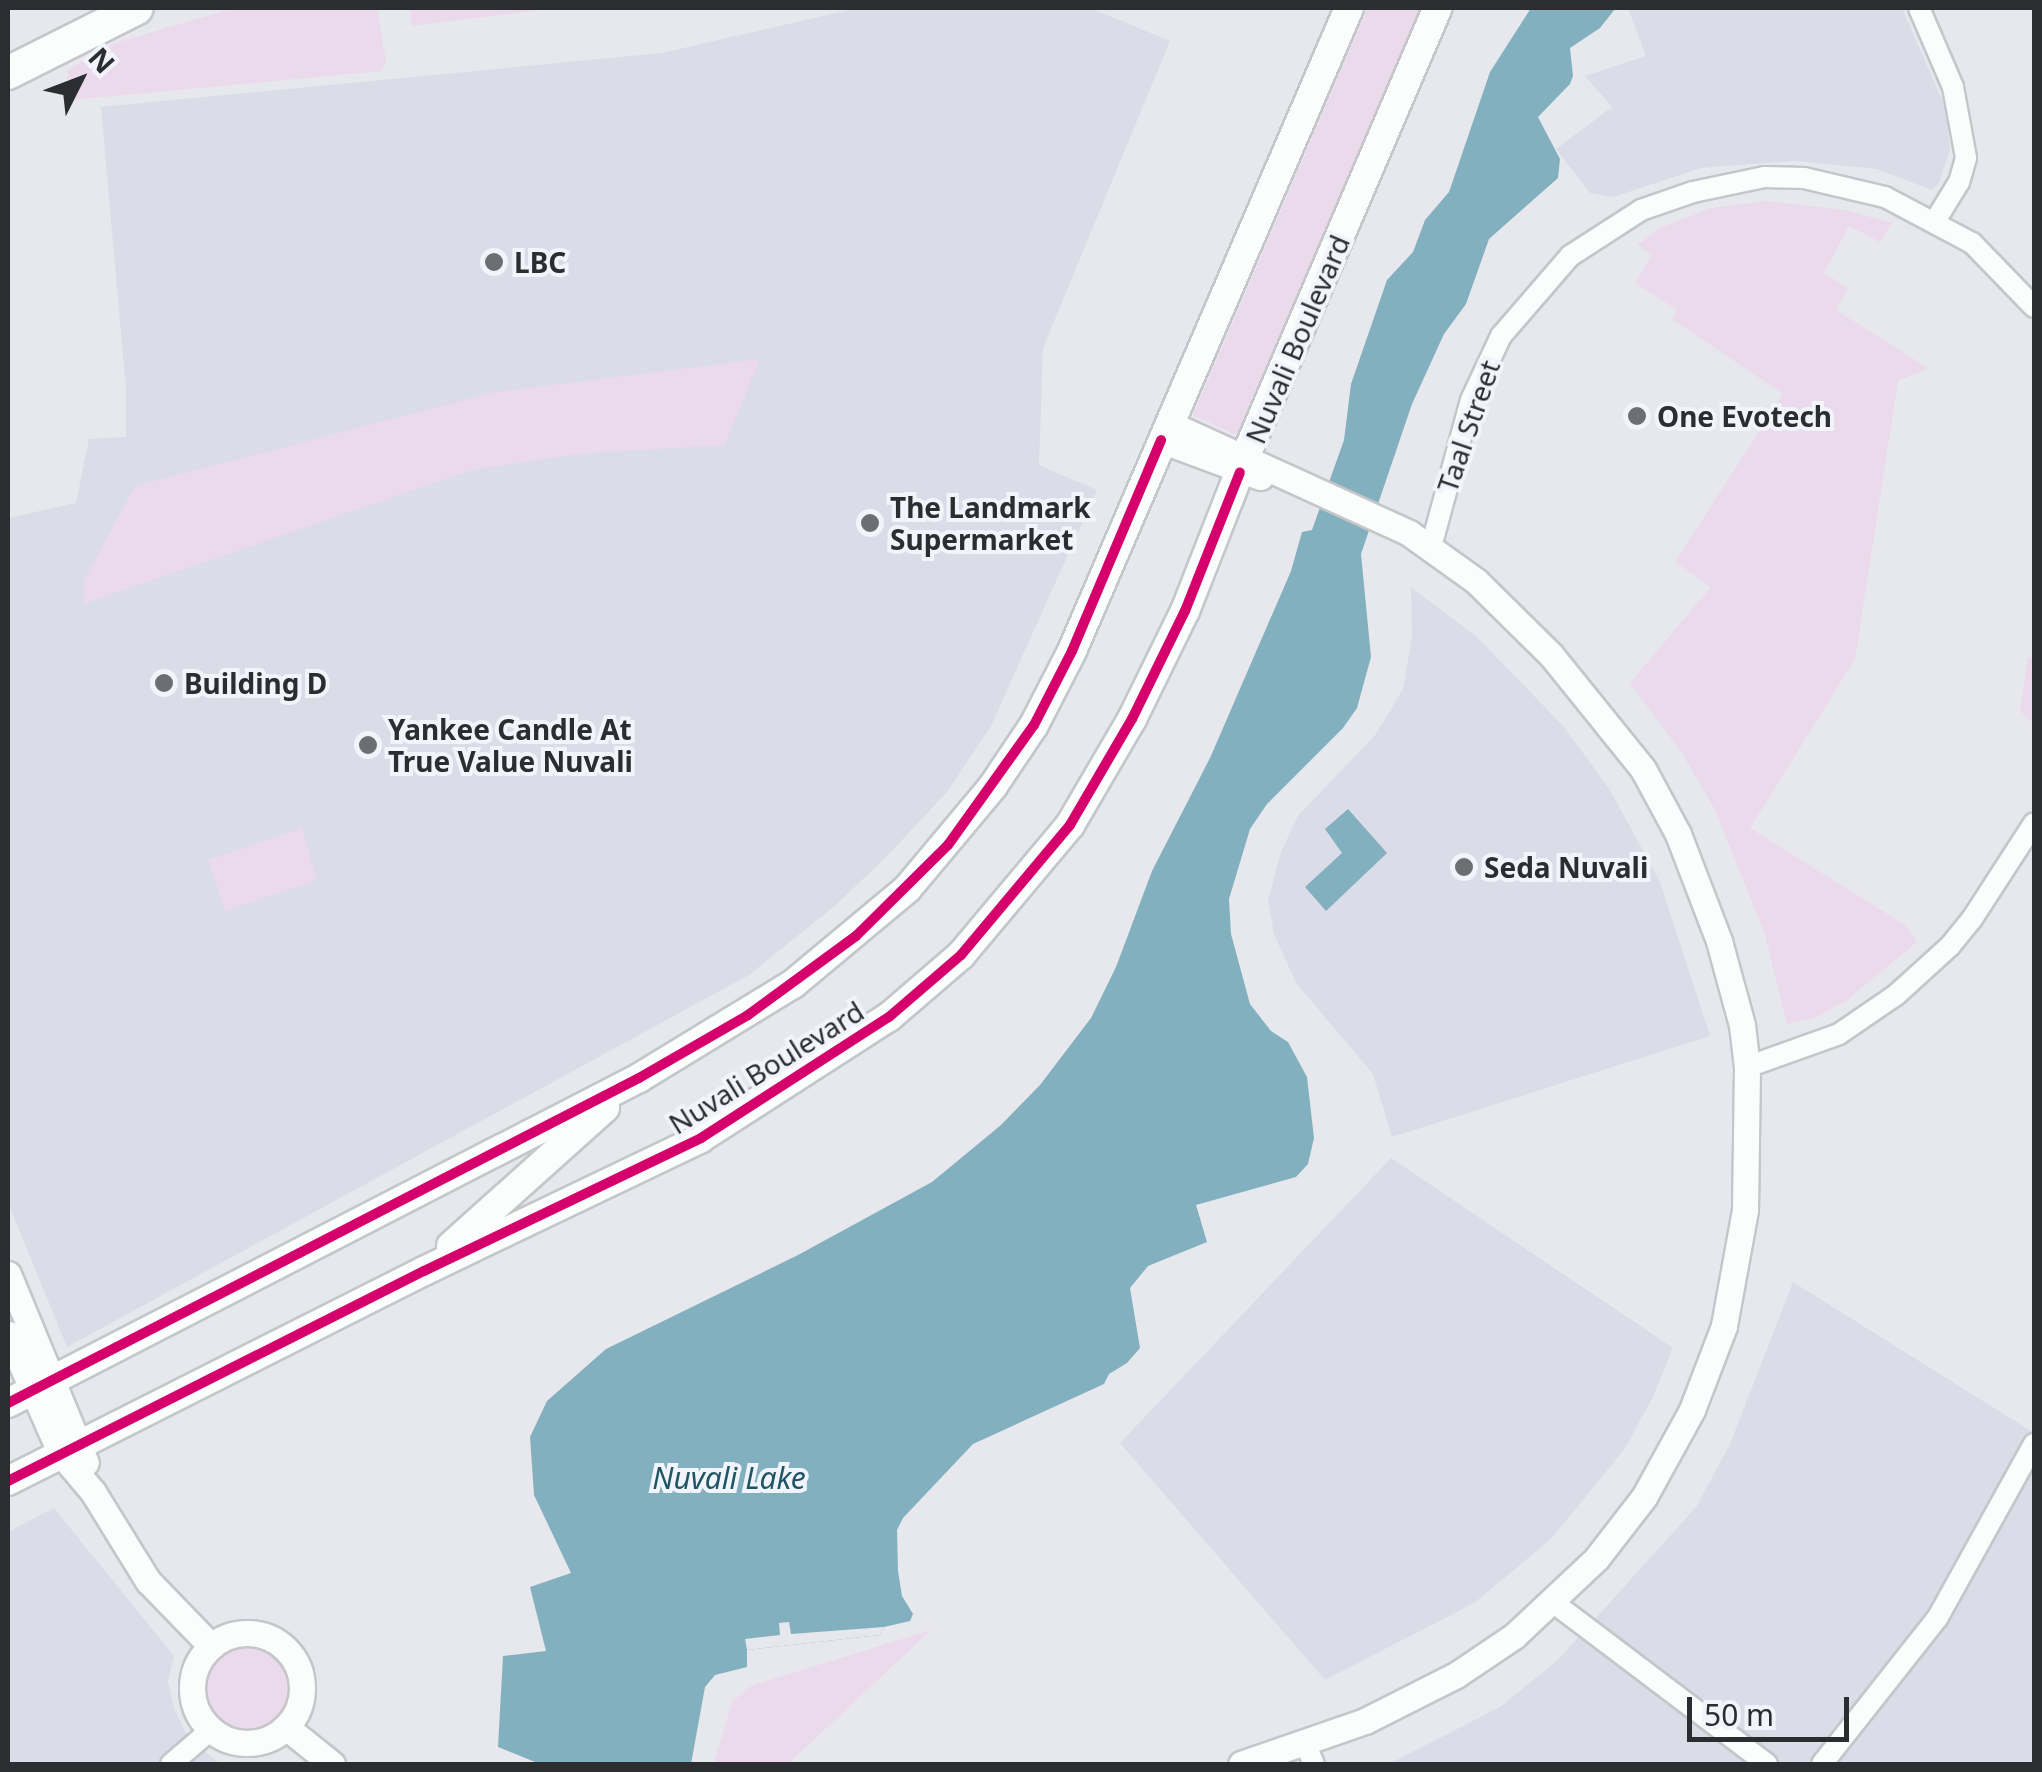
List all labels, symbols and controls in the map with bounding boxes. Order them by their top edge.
north arrow [30,30,130,130]
text: N [81,39,124,81]
street label: Nuvali Boulevard [1238,230,1356,448]
place label: LBC [514,245,566,279]
marker: LBC [483,251,505,273]
street label: Taal Street [1430,356,1506,496]
place label: One Evotech [1657,399,1832,433]
marker: One Evotech [1626,405,1648,427]
place label: The Landmark Supermarket [890,490,1091,556]
marker: The Landmark Supermarket [859,512,881,534]
place label: Building D [184,666,327,700]
marker: Building D [153,672,175,694]
place label: Yankee Candle At True Value Nuvali [388,712,633,778]
marker: Yankee Candle At True Value Nuvali [357,734,379,756]
place label: Seda Nuvali [1484,850,1648,884]
marker: Seda Nuvali [1453,856,1475,878]
street label: Nuvali Boulevard [662,994,870,1140]
water label: Nuvali Lake [652,1460,806,1496]
scale bar [1692,1677,1854,1739]
text: 50 m [1704,1694,1774,1735]

